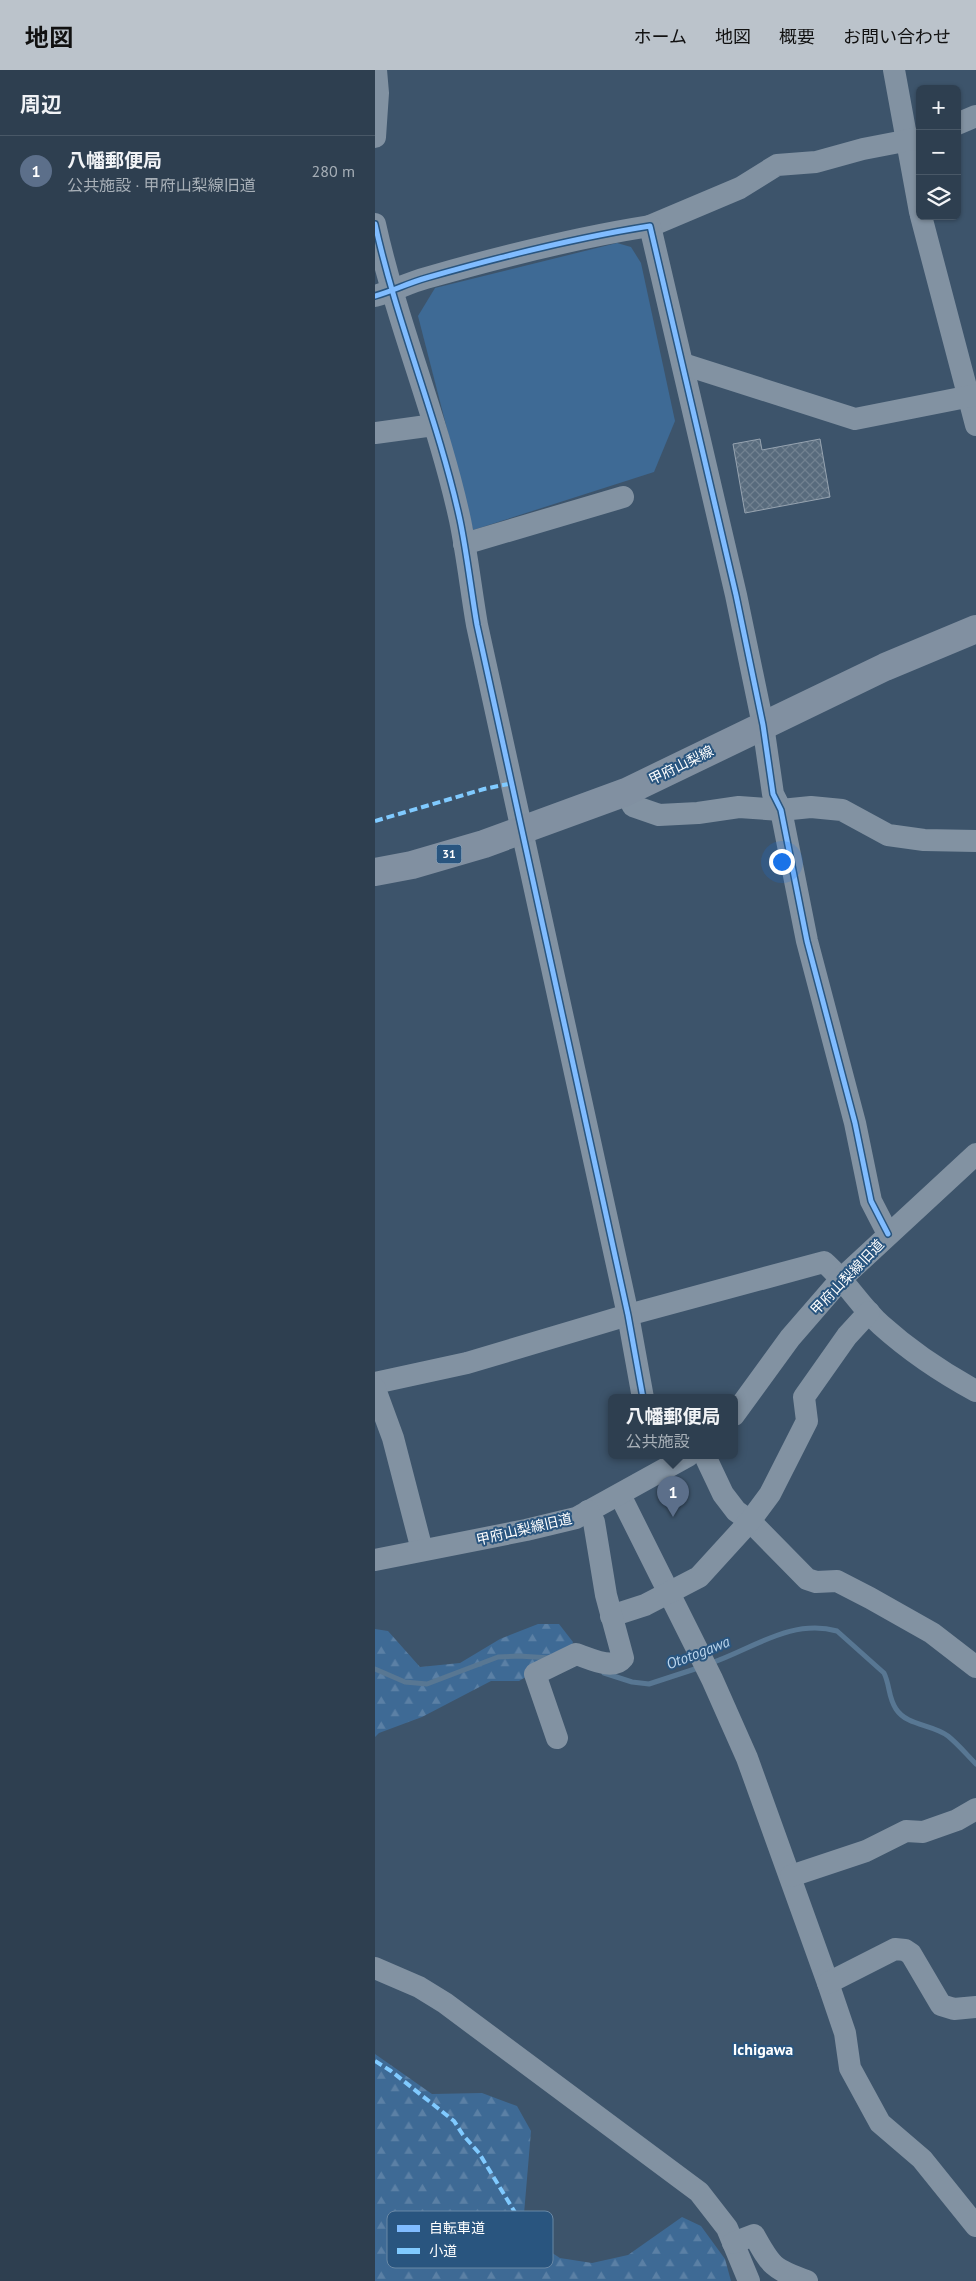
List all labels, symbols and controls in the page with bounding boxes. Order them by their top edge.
text: 地図 [25,22,73,53]
text: ホーム [634,25,687,48]
text: 地図 [715,25,751,48]
text: 概要 [779,25,815,48]
text: お問い合わせ [843,25,951,48]
map controls [916,85,961,220]
button: + [916,85,961,130]
text: 周辺 [20,91,62,118]
button: − [916,130,961,175]
text: 八幡郵便局 [67,148,162,172]
text: 1 [31,161,41,181]
text: 280 m [312,161,355,181]
text: 公共施設 · 甲府山梨線旧道 [67,175,256,195]
button: layers [916,175,961,220]
street label: 甲府山梨線 [646,742,716,788]
road number: 31 [437,844,461,864]
your location [769,849,795,875]
street label: 甲府山梨線旧道 [806,1236,888,1318]
popup [608,1394,738,1459]
text: 八幡郵便局 [625,1404,721,1428]
text: 公共施設 [625,1431,690,1451]
pin: 1 [657,1476,689,1517]
street label: 甲府山梨線旧道 [474,1509,574,1549]
water label: Ototogawa [663,1631,733,1673]
district label: Ichigawa [733,2039,793,2059]
legend [387,2211,553,2268]
text: 自転車道 [429,2219,485,2237]
text: 小道 [429,2242,457,2260]

